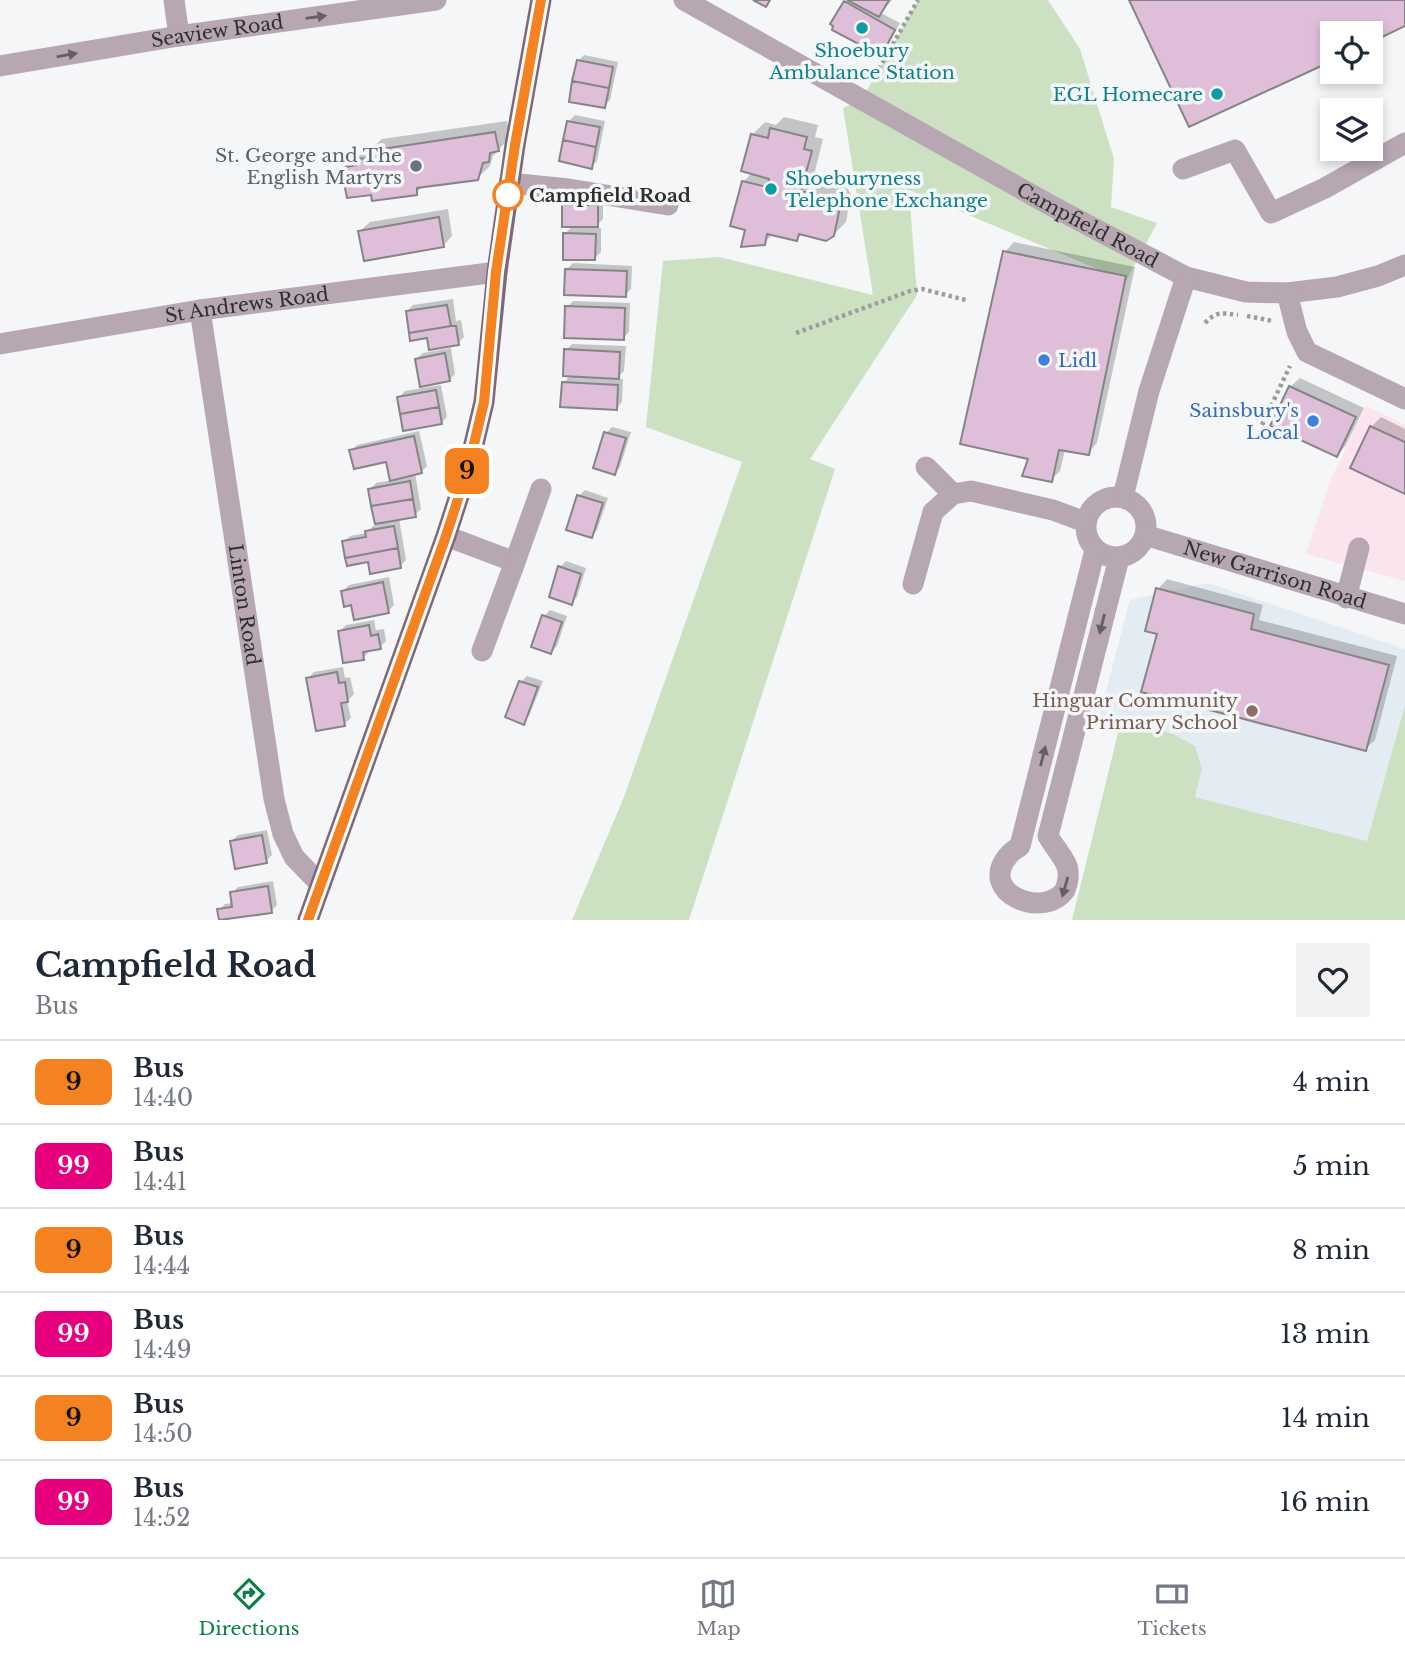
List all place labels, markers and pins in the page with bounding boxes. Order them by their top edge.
marker: Shoebury Ambulance Station [854,20,870,36]
place label: Shoebury Ambulance Station [768,39,955,84]
place label: EGL Homecare [1053,83,1203,106]
marker: EGL Homecare [1209,86,1225,102]
place label: St. George and The English Martyrs [215,144,402,189]
marker: St. George and The English Martyrs [408,158,424,174]
place label: Shoeburyness Telephone Exchange [785,167,988,212]
marker: Campfield Road [493,180,523,210]
marker: Shoeburyness Telephone Exchange [763,181,779,197]
place label: Campfield Road [529,184,691,207]
place label: Lidl [1058,349,1097,372]
marker: Lidl [1036,352,1052,368]
place label: Sainsbury's Local [1189,399,1299,444]
marker: Sainsbury's Local [1305,413,1321,429]
place label: Hinguar Community Primary School [1032,689,1238,734]
marker: Hinguar Community Primary School [1244,703,1260,719]

